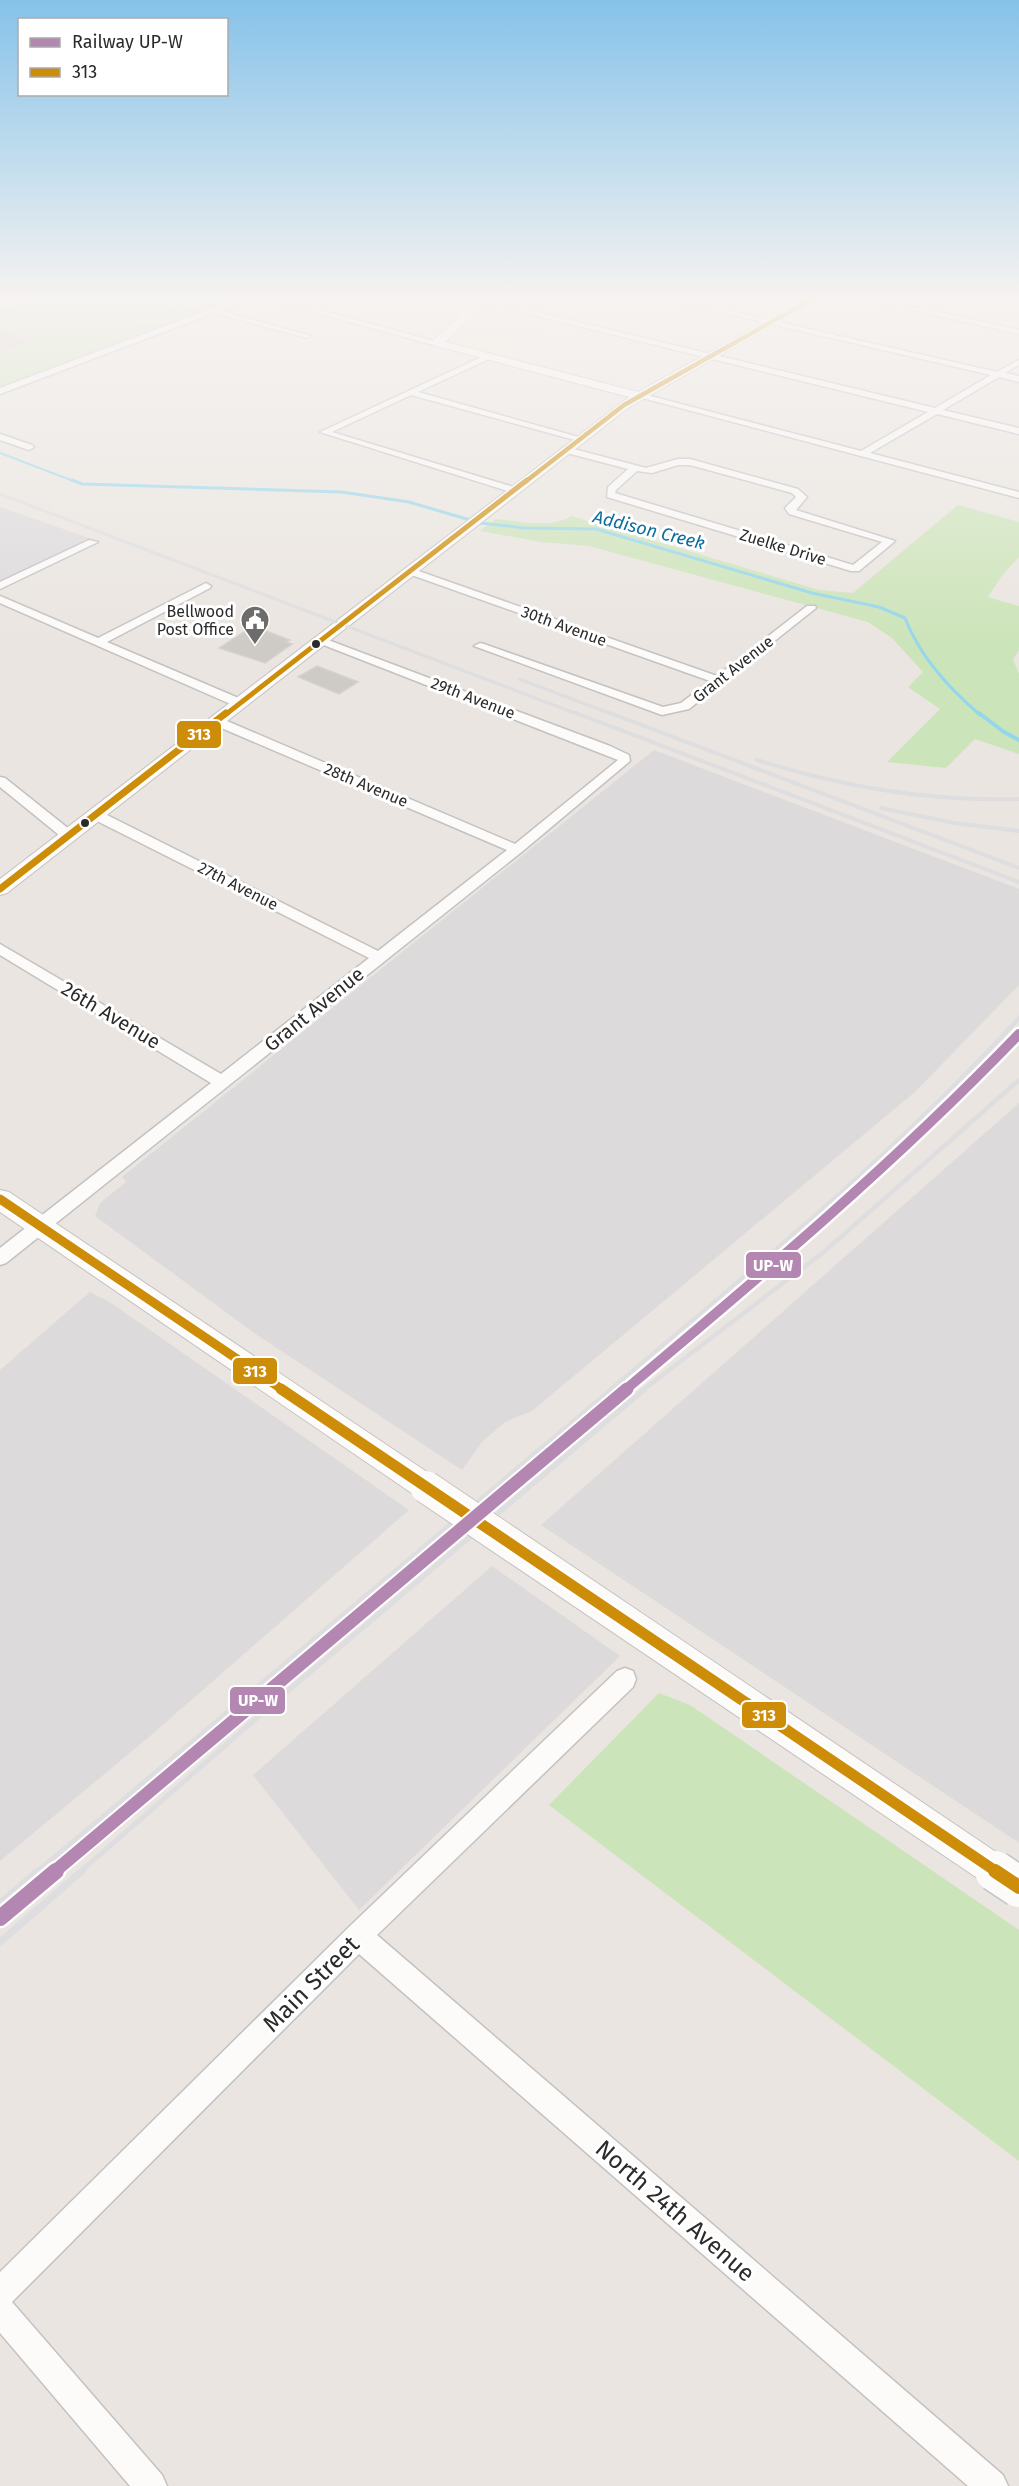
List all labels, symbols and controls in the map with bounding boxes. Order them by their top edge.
legend [18,18,228,96]
text: Railway UP-W [72,31,183,53]
text: 313 [72,61,97,83]
water label: Addison Creek [590,505,707,555]
street label: Zuelke Drive [738,525,828,569]
place label: Bellwood Post Office [157,602,234,639]
street label: 30th Avenue [519,602,609,650]
public building icon: Bellwood Post Office [239,604,271,646]
street label: Grant Avenue [689,632,777,706]
unlabelled marker [310,638,322,650]
street label: 29th Avenue [428,673,518,723]
line badge: 313 [176,720,222,749]
text: 313 [186,725,211,744]
street label: 28th Avenue [321,759,411,811]
unlabelled marker [79,817,91,829]
street label: 27th Avenue [195,858,281,914]
street label: Grant Avenue [259,962,369,1056]
street label: 26th Avenue [57,976,165,1054]
line badge: UP-W [745,1251,802,1279]
text: UP-W [753,1256,793,1275]
line badge: 313 [232,1357,278,1385]
text: 313 [242,1362,267,1381]
line badge: UP-W [229,1686,286,1715]
text: UP-W [238,1691,278,1710]
line badge: 313 [741,1701,787,1729]
text: 313 [751,1706,776,1725]
street label: Main Street [257,1930,365,2038]
street label: North 24th Avenue [590,2134,760,2288]

